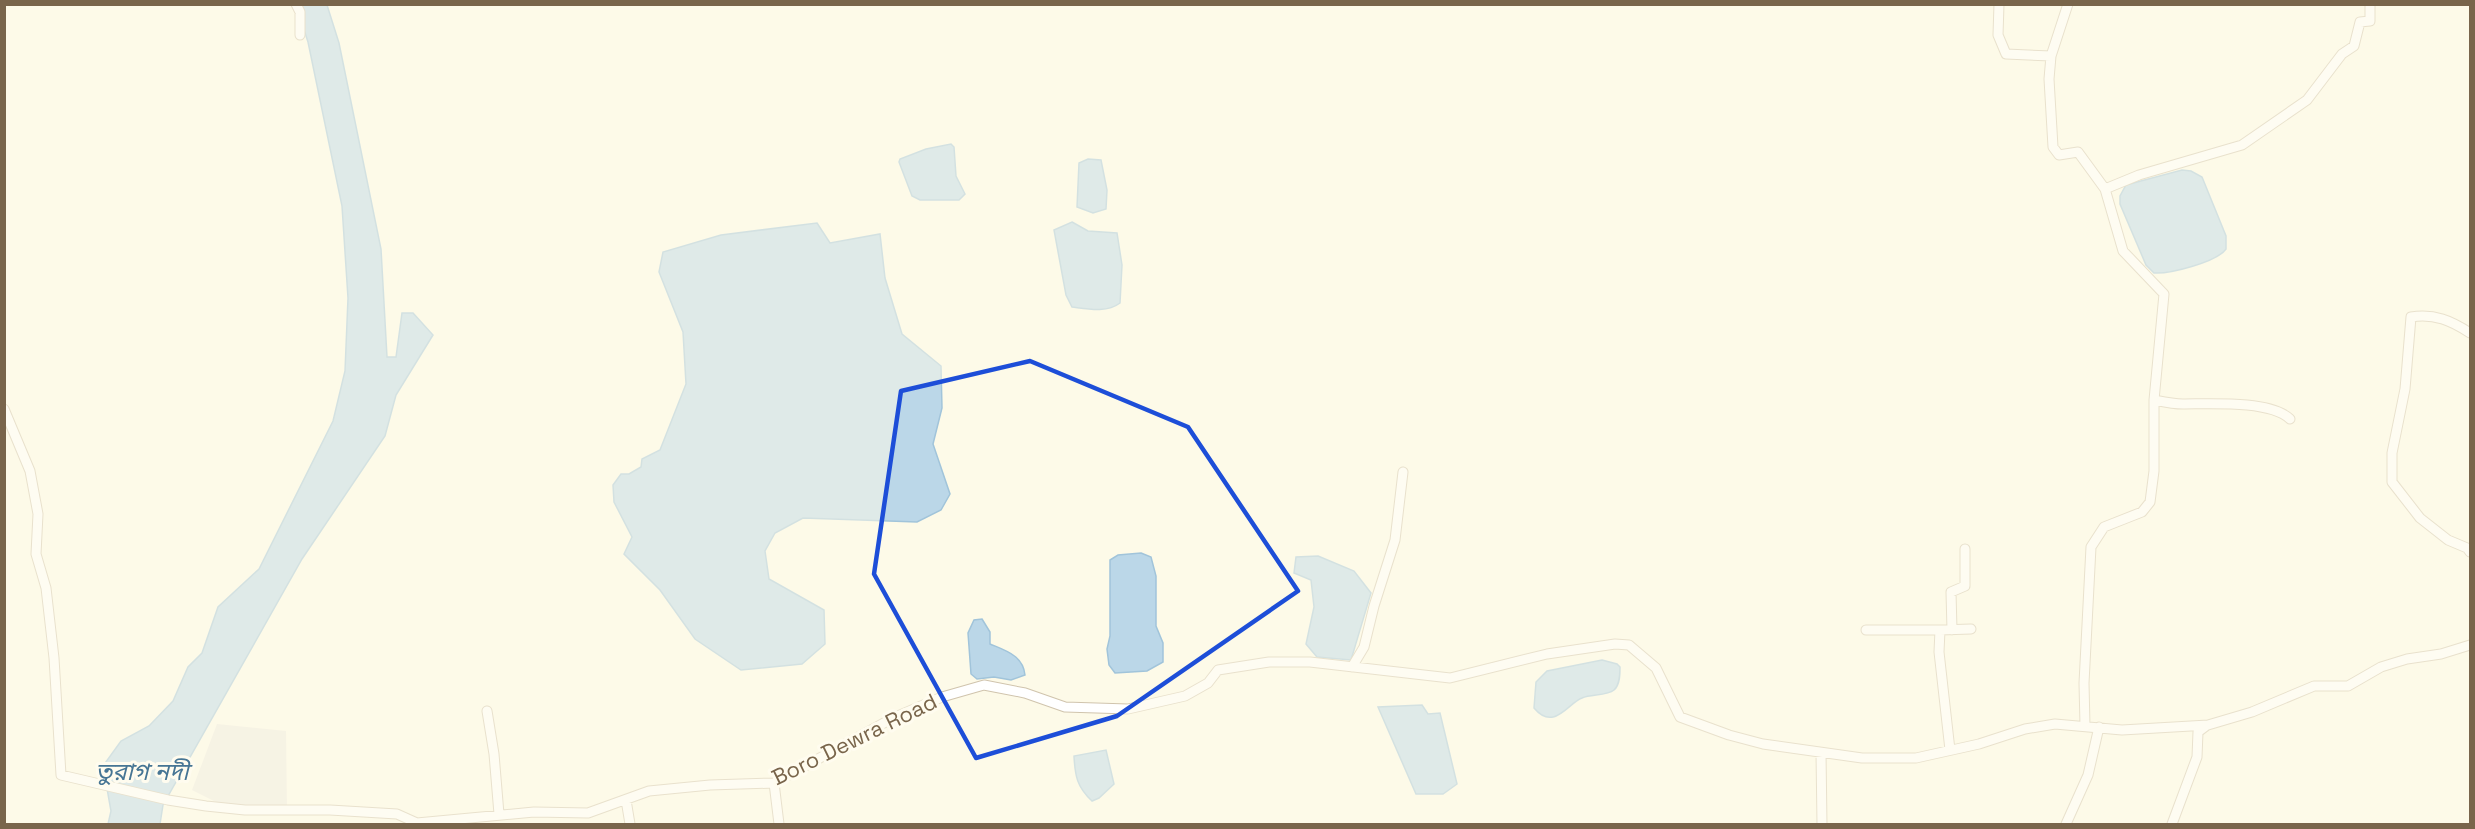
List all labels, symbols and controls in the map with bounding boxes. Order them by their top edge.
street label: Boro Dewra Road [767,687,941,791]
water label: তুরাগ নদী [95,756,193,787]

